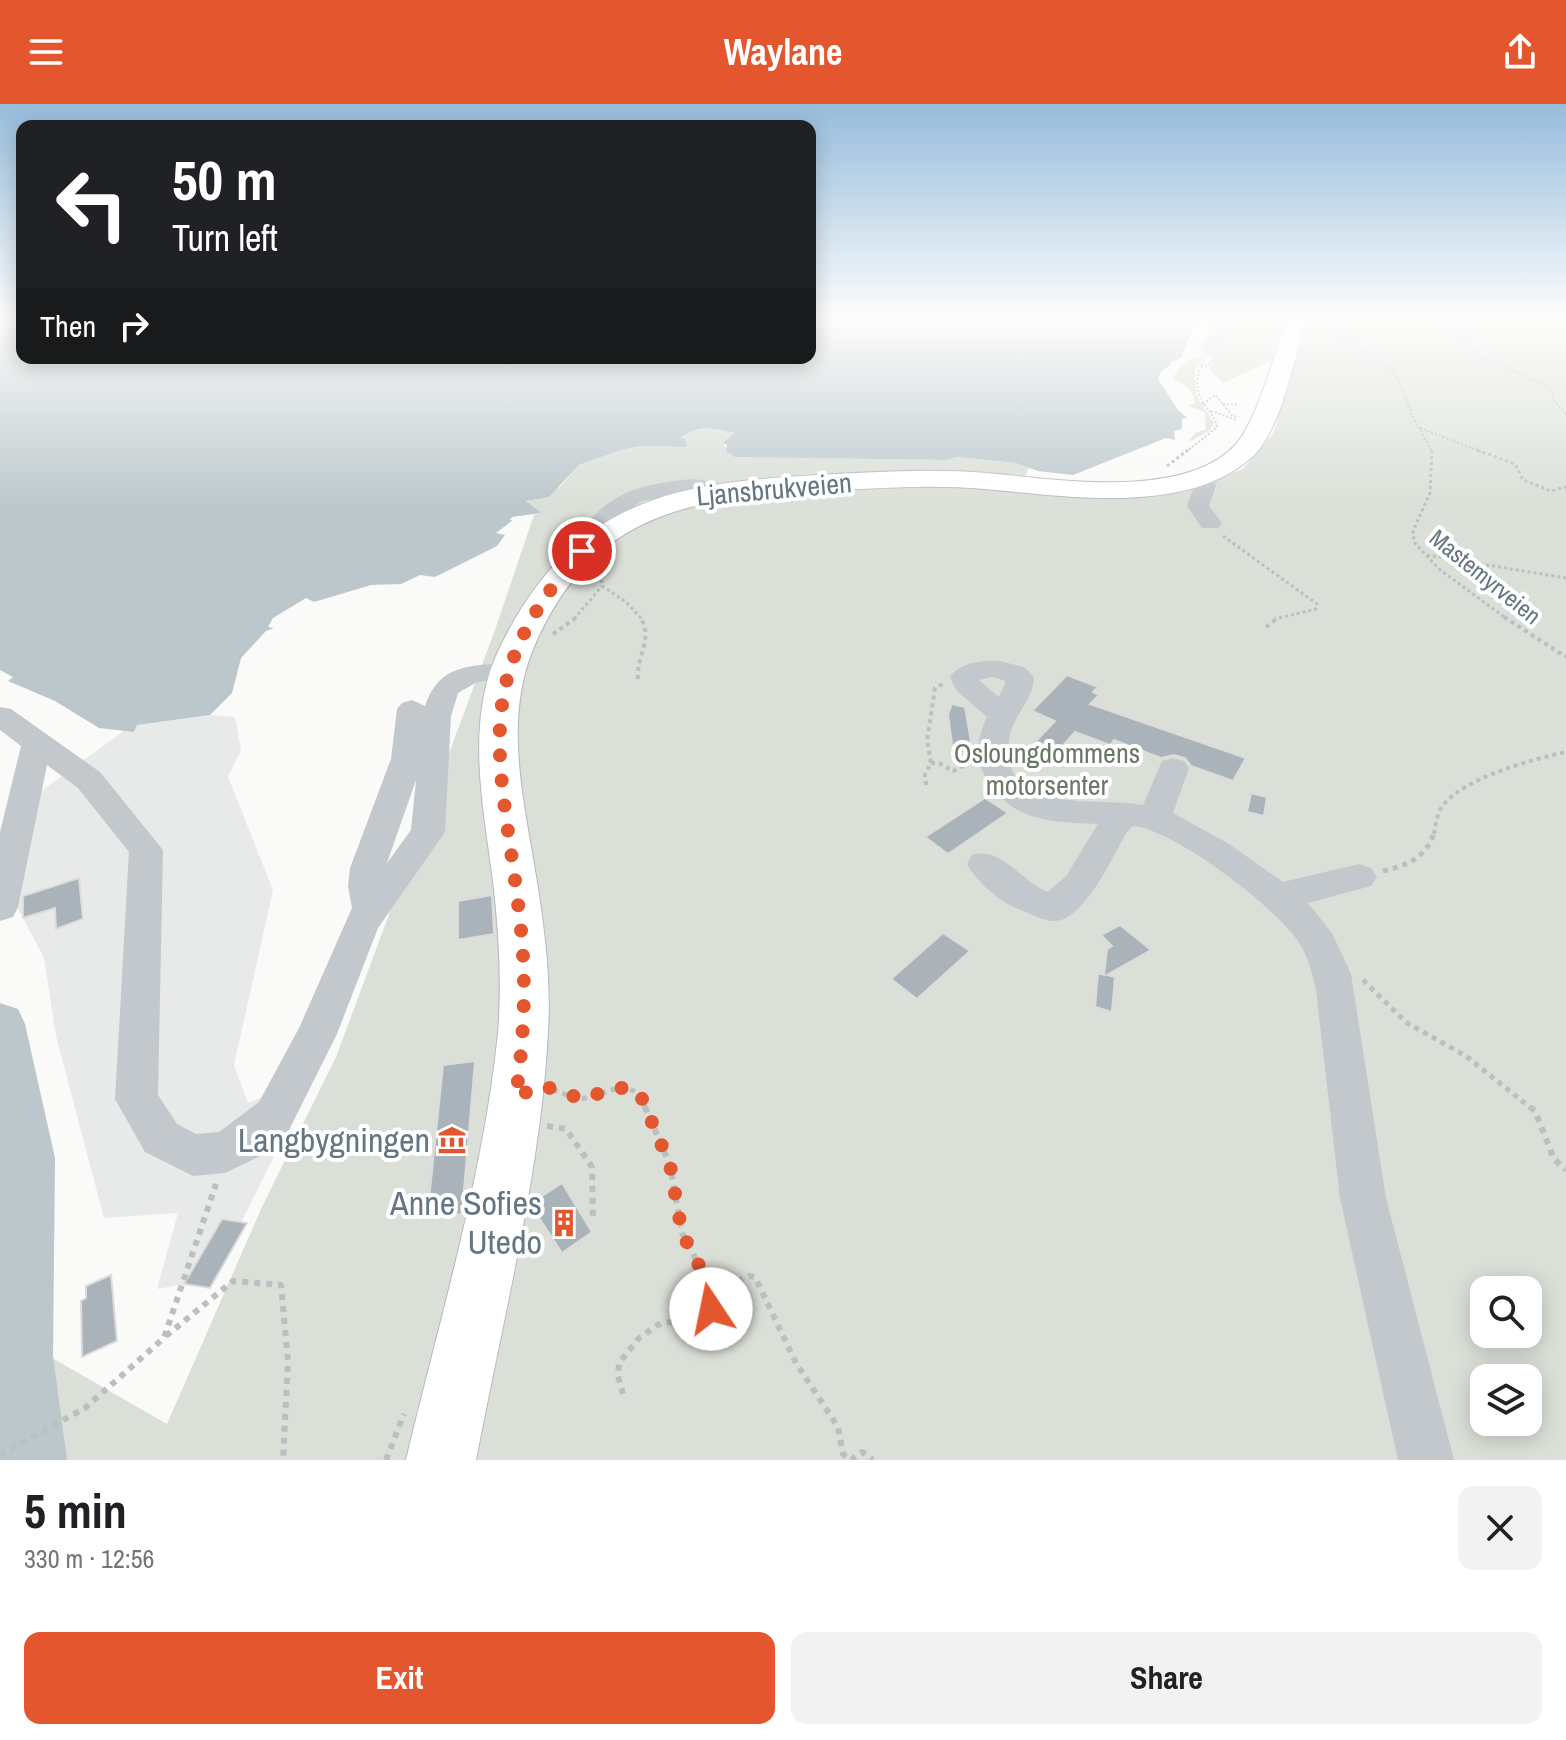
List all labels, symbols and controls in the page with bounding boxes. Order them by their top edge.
text: Waylane [724,28,842,76]
icon: menu [24,30,68,74]
icon: share [1498,30,1542,74]
text: 50 m [172,142,277,217]
icon: left [40,152,144,256]
text: Turn left [172,214,278,262]
icon: right [112,304,156,348]
text: Then [40,306,96,346]
street label: Ljansbrukveien [695,463,853,515]
pin [548,517,616,585]
street label: Mastemyrveien [1423,521,1548,631]
icon: arrive [560,529,604,573]
park label: Osloungdommens motorsenter [954,734,1140,804]
place label: Langbygningen [238,1117,430,1163]
museum icon: Langbygningen [437,1125,467,1155]
place label: Anne Sofies Utedo [389,1180,542,1265]
building icon: Anne Sofies Utedo [549,1208,579,1238]
position arrow [669,1267,753,1351]
map controls [1470,1276,1542,1436]
button: search [1470,1276,1542,1348]
button: layers [1470,1364,1542,1436]
text: 5 min [24,1478,127,1543]
button: close [1458,1486,1542,1570]
text: 330 m · 12:56 [24,1541,154,1576]
button: Exit [24,1632,775,1724]
button: Share [791,1632,1542,1724]

